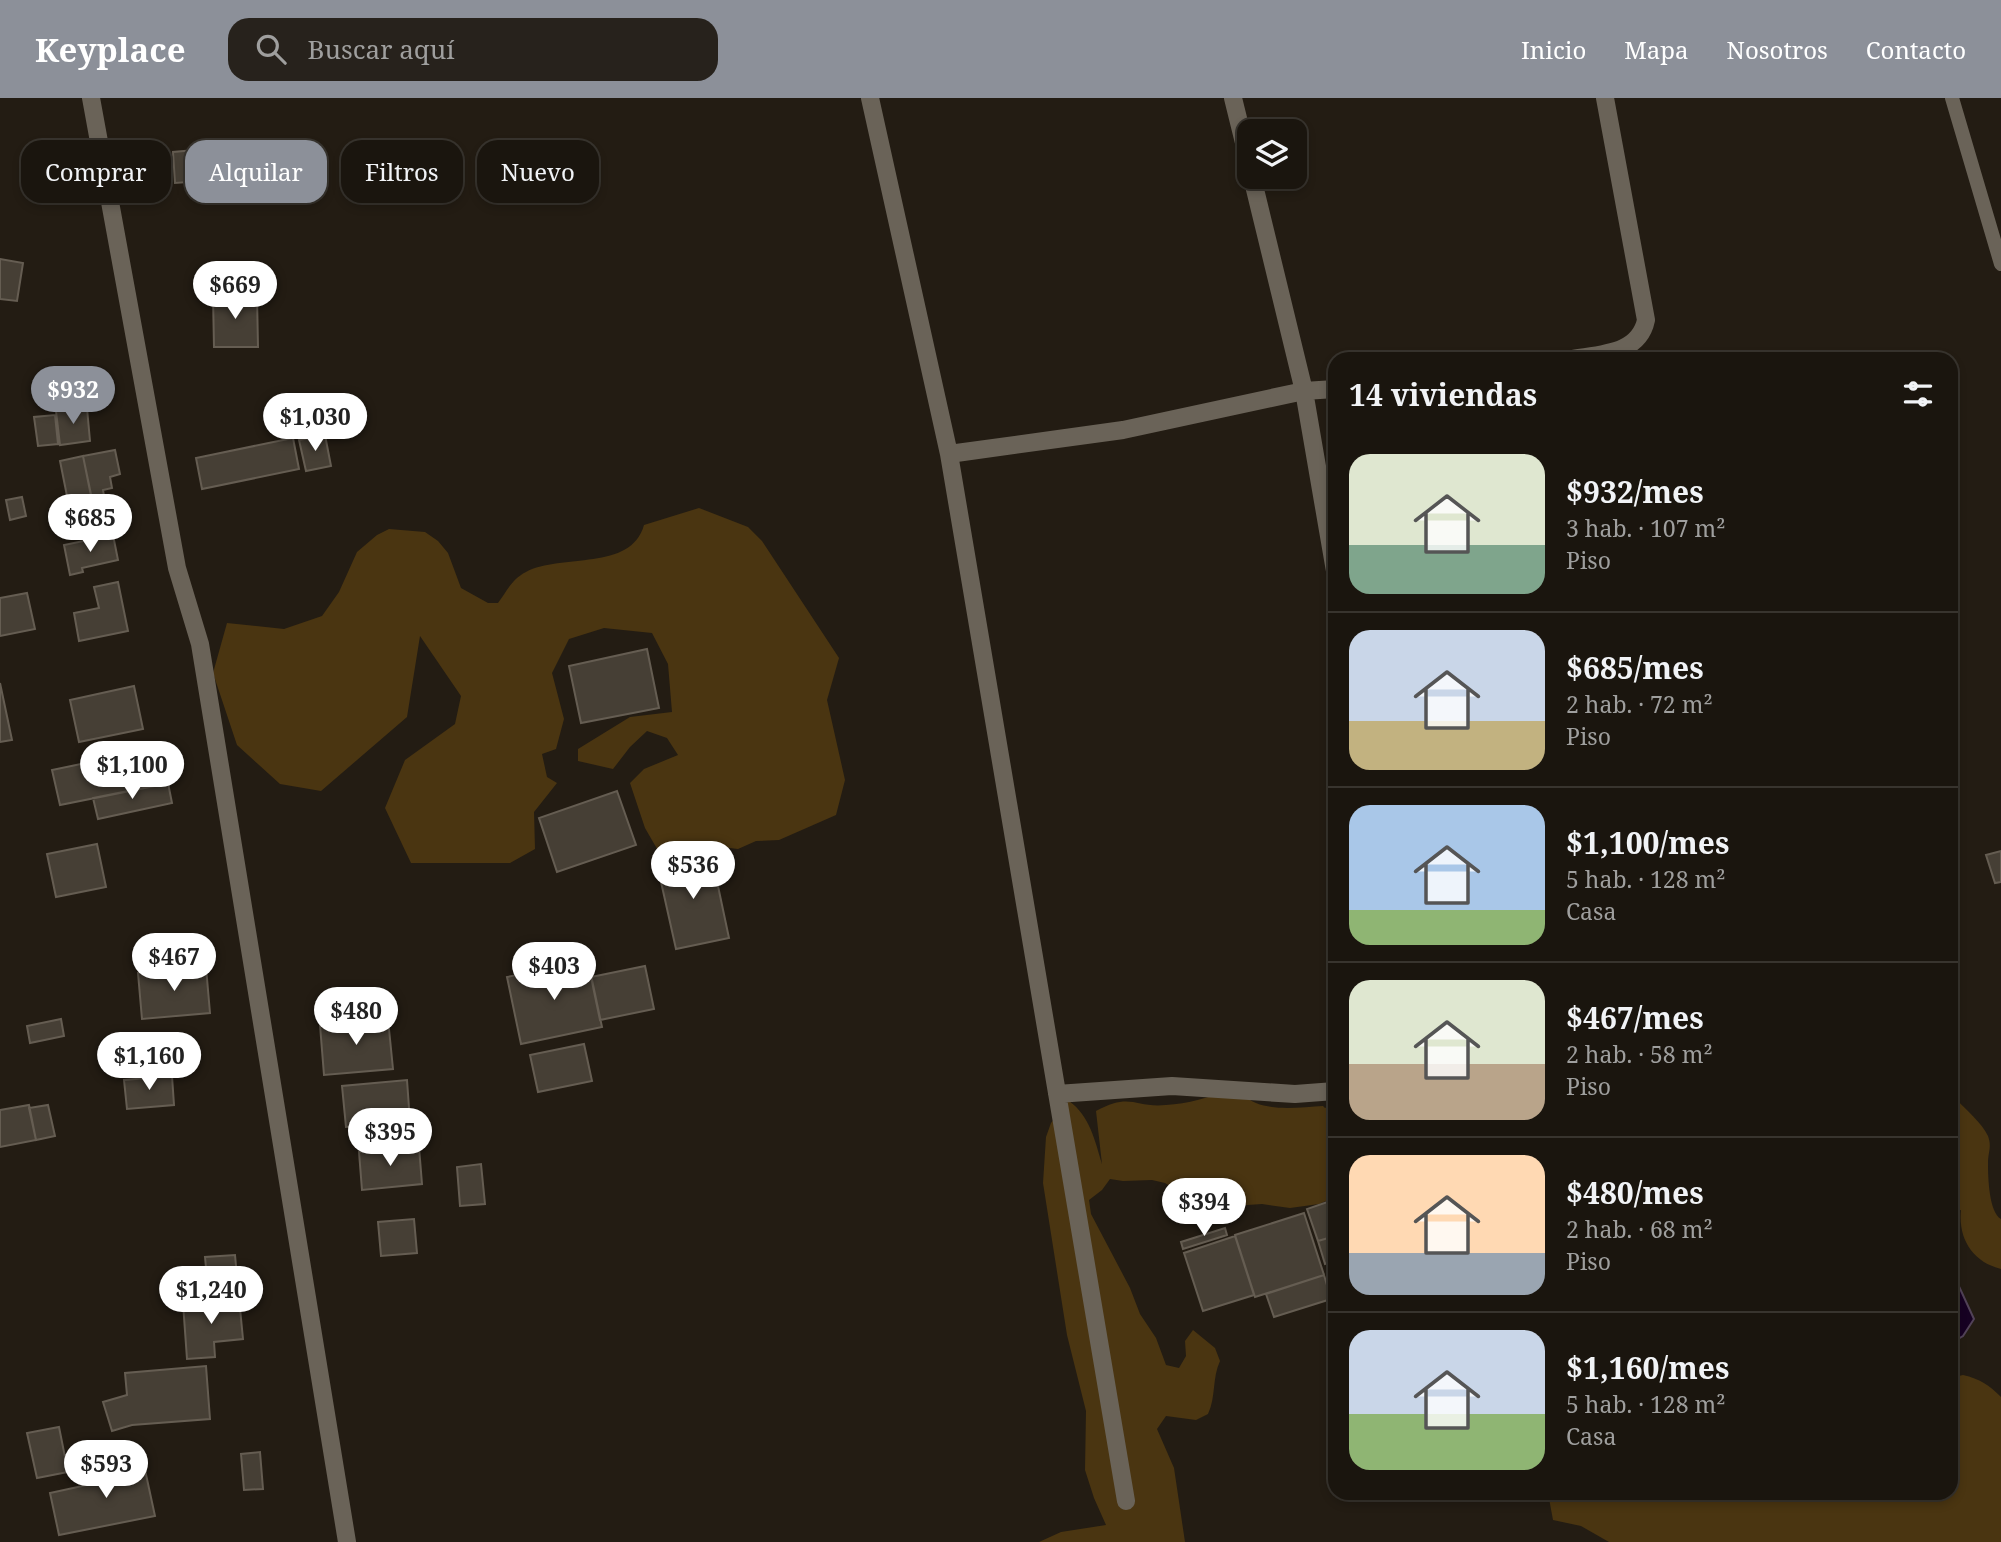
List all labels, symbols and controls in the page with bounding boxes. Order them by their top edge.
search box [228,18,718,81]
text: Keyplace [35,27,186,72]
icon: search [252,30,290,68]
text: Buscar aquí [308,31,455,67]
text: Inicio [1521,33,1586,66]
text: Mapa [1624,33,1689,66]
text: Nosotros [1727,33,1828,66]
text: Contacto [1866,33,1966,66]
map controls [1237,119,1307,189]
button: layers [1237,119,1307,189]
chip: Comprar [21,140,171,203]
chip: Alquilar [185,140,327,203]
chip: Filtros [341,140,463,203]
chip: Nuevo [477,140,599,203]
pin: $669 [194,262,276,321]
text: $669 [209,268,261,300]
pin: $932 [32,366,114,426]
text: $932 [47,373,99,405]
text: 14 viviendas [1349,374,1537,415]
icon: filters [1899,375,1937,413]
pin: $1,030 [258,394,372,453]
text: $1,030 [279,400,351,432]
text: $932/mes [1566,471,1704,512]
icon: home [1405,482,1489,566]
pin: $685 [49,494,131,554]
text: $685 [64,501,116,533]
text: 3 hab. · 107 m² [1566,512,1725,544]
text: Piso [1566,544,1611,576]
text: $685/mes [1566,647,1704,688]
icon: home [1405,658,1489,742]
text: 2 hab. · 72 m² [1566,688,1713,720]
text: Piso [1566,720,1611,752]
pin: $1,100 [75,742,189,801]
text: $1,100 [96,748,168,780]
text: $1,100/mes [1566,822,1729,863]
icon: home [1405,833,1489,917]
pin: $536 [652,842,734,901]
text: $536 [667,848,719,880]
text: 5 hab. · 128 m² [1566,863,1725,895]
text: Casa [1566,895,1616,927]
pin: $467 [133,934,215,993]
text: $467 [148,940,200,972]
pin: $403 [513,942,595,1002]
text: $403 [528,949,580,981]
pin: $480 [315,988,397,1047]
text: $480 [330,994,382,1026]
text: $467/mes [1566,997,1704,1038]
icon: home [1405,1008,1489,1092]
pin: $1,160 [92,1032,206,1092]
text: 2 hab. · 58 m² [1566,1038,1713,1070]
text: $1,160 [113,1039,185,1071]
text: Piso [1566,1070,1611,1102]
pin: $395 [349,1108,431,1168]
text: $395 [364,1115,416,1147]
text: $480/mes [1566,1172,1704,1213]
pin: $394 [1163,1178,1245,1238]
icon: home [1405,1183,1489,1267]
text: $394 [1178,1185,1230,1217]
text: 2 hab. · 68 m² [1566,1213,1713,1245]
text: Piso [1566,1245,1611,1277]
pin: $1,240 [154,1266,268,1326]
text: $1,240 [175,1273,247,1305]
text: $1,160/mes [1566,1347,1729,1388]
icon: home [1405,1358,1489,1442]
text: 5 hab. · 128 m² [1566,1388,1725,1420]
text: Casa [1566,1420,1616,1452]
pin: $593 [65,1440,147,1500]
text: $593 [80,1447,132,1479]

